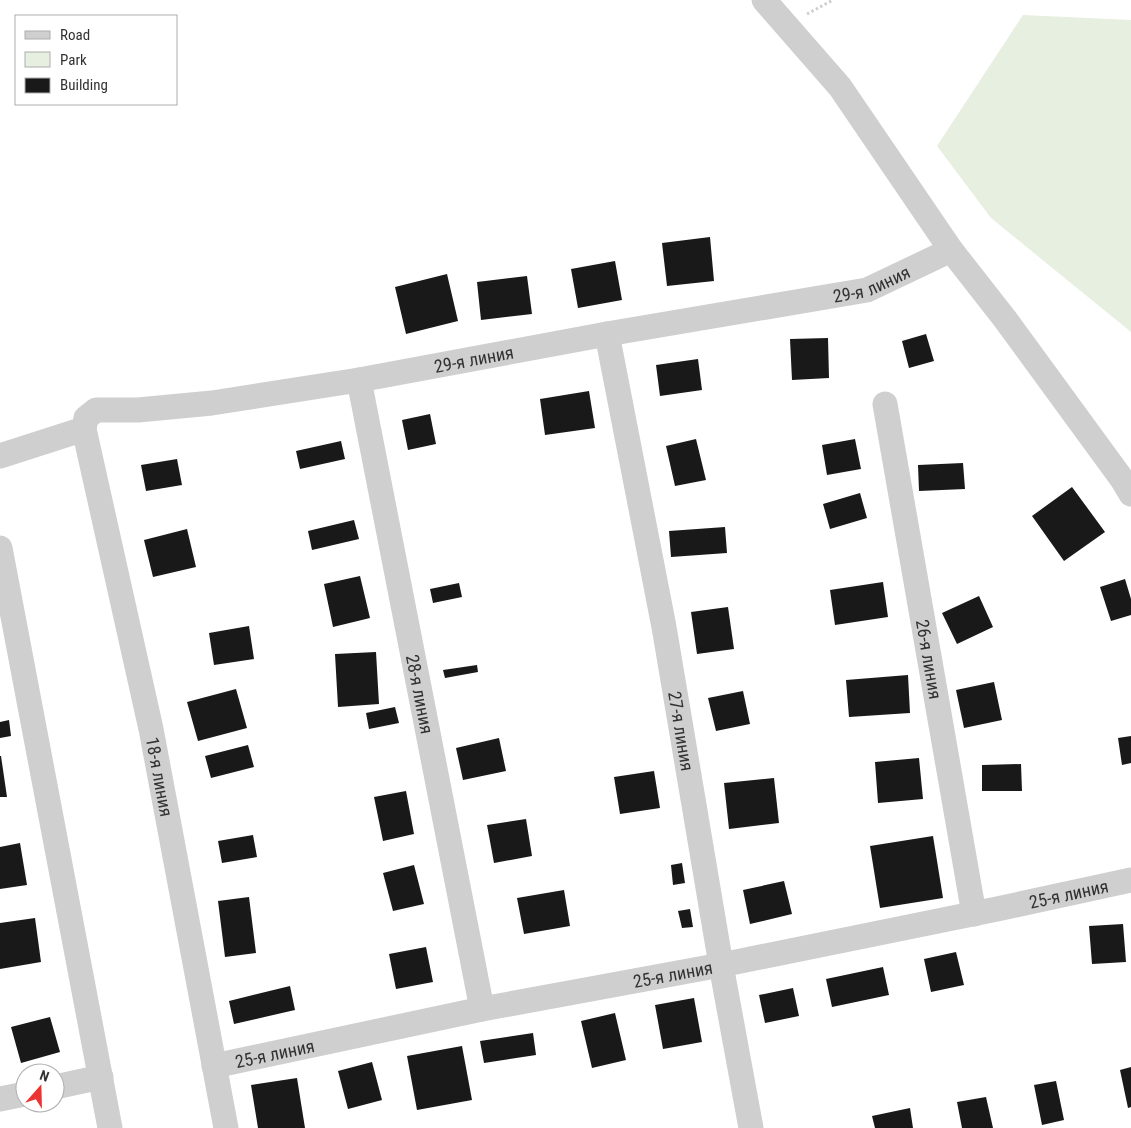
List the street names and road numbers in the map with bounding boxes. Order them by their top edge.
street label: 29-я линия [831,261,913,306]
street label: 29-я линия [432,341,515,376]
street label: 26-я линия [912,618,947,701]
street label: 28-я линия [402,653,438,736]
street label: 27-я линия [665,690,699,772]
street label: 18-я линия [142,735,178,818]
street label: 25-я линия [1027,875,1110,912]
street label: 25-я линия [631,956,714,991]
street label: 25-я линия [233,1034,316,1072]

